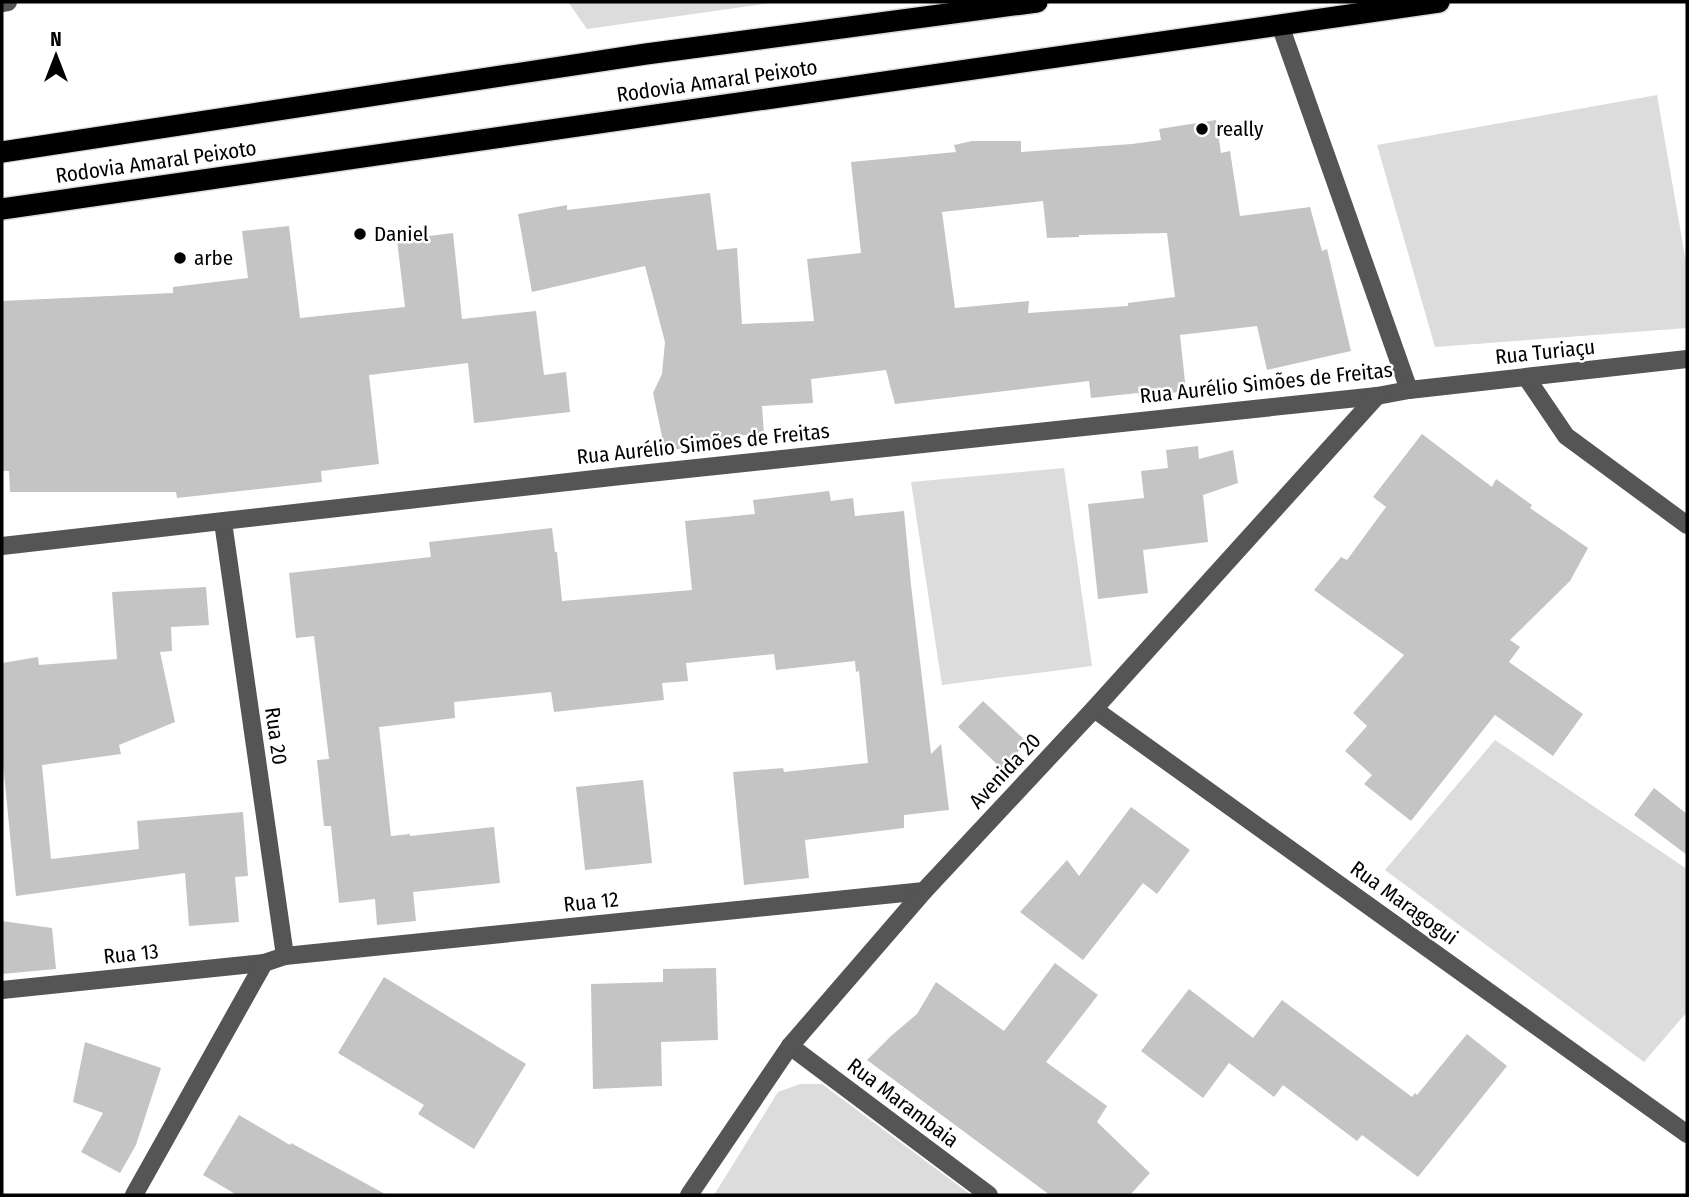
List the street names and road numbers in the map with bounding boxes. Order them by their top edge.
street label: Rodovia Amaral Peixoto [615,54,819,108]
street label: Rodovia Amaral Peixoto [54,135,258,189]
street label: Rua Turiaçu [1494,334,1596,370]
street label: Rua Aurélio Simões de Freitas [1138,357,1394,409]
street label: Rua Aurélio Simões de Freitas [575,418,831,470]
street label: Rua 20 [259,706,293,766]
street label: Avenida 20 [964,728,1046,814]
street label: Rua Maragogui [1345,855,1463,951]
street label: Rua 12 [562,886,620,918]
street label: Rua 13 [102,938,160,970]
street label: Rua Marambaia [842,1053,964,1153]

